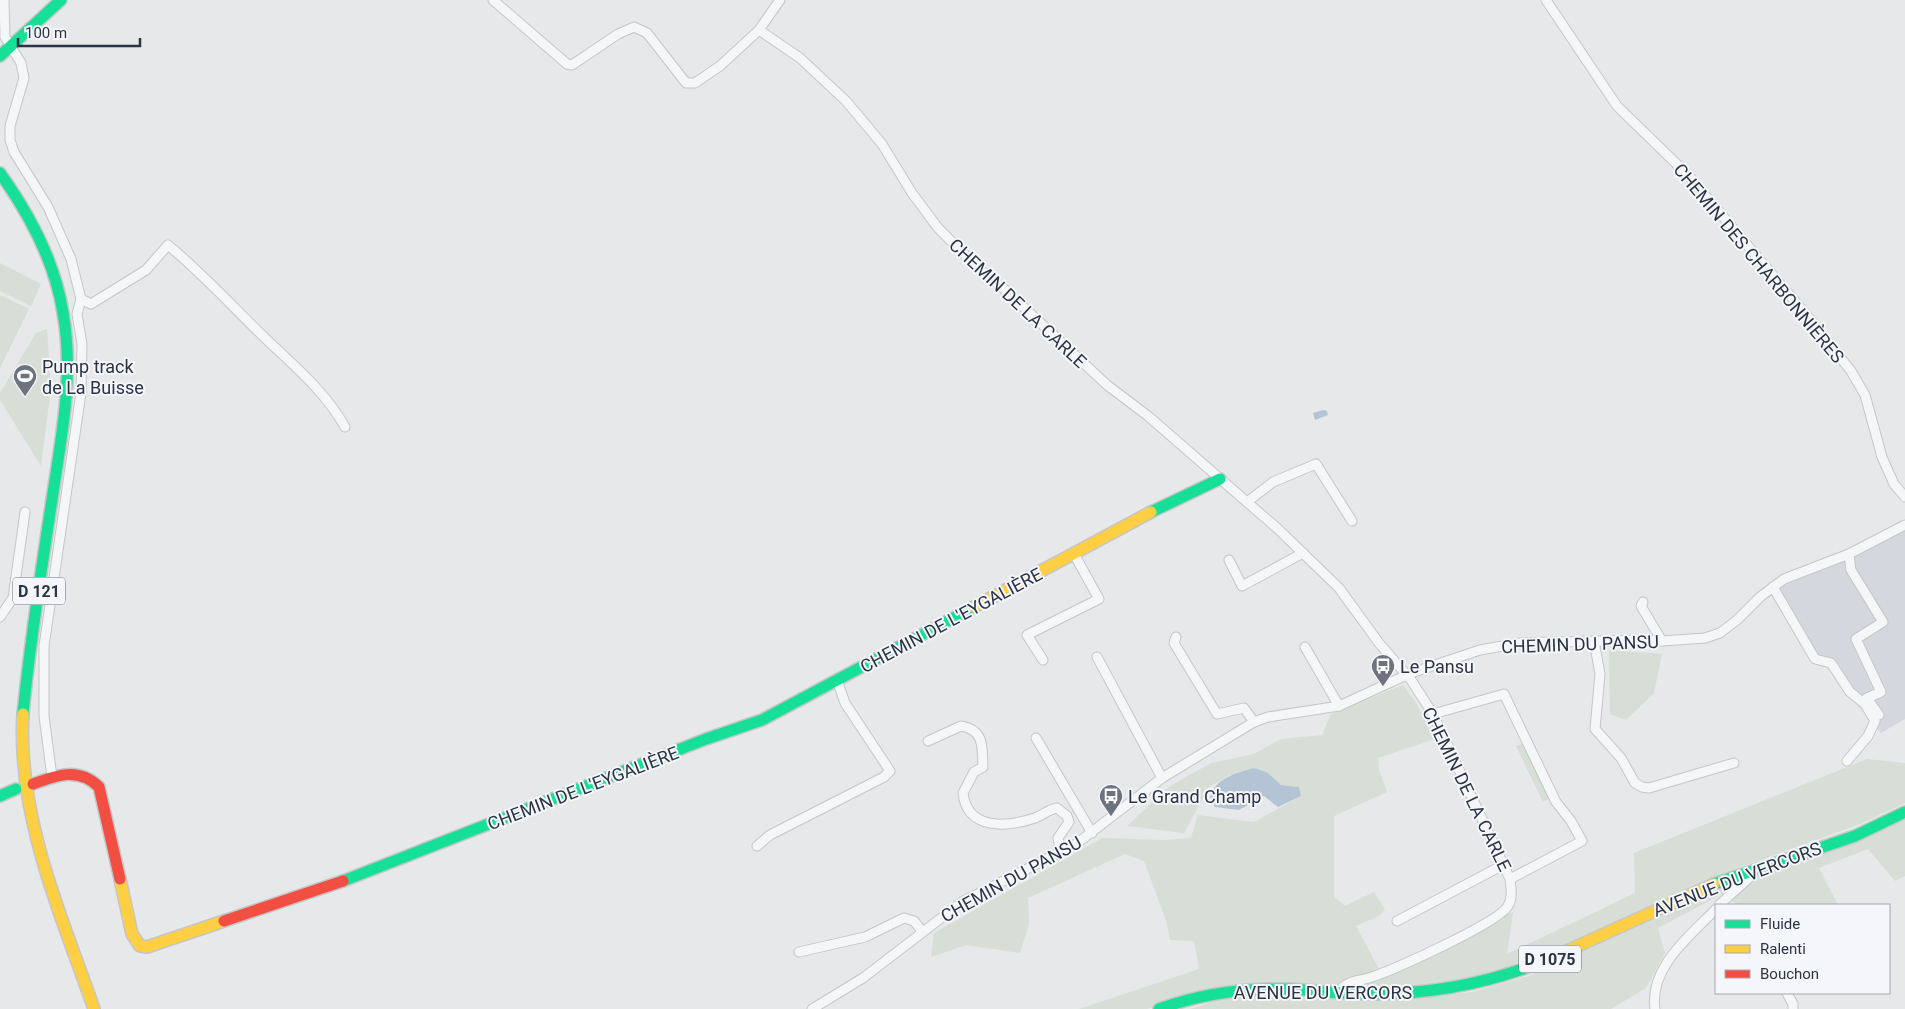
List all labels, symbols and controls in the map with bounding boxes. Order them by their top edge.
scale bar [18,15,140,47]
text: 100 m [25,24,67,42]
street label: CHEMIN DES CHARBONNIÈRES [1669,159,1849,367]
street label: CHEMIN DE LA CARLE [945,234,1091,372]
place label: Pump track de La Buisse [42,356,144,398]
sports icon: Pump track de La Buisse [12,363,38,397]
street label: CHEMIN DE L'EYGALIÈRE [856,563,1046,677]
road number: D 121 [13,578,65,604]
street label: CHEMIN DU PANSU [1501,631,1659,657]
bus stop icon: Le Pansu [1370,653,1396,687]
place label: Le Pansu [1400,656,1474,677]
street label: CHEMIN DE LA CARLE [1418,704,1516,874]
street label: CHEMIN DE L'EYGALIÈRE [484,742,682,834]
bus stop icon: Le Grand Champ [1098,783,1124,817]
place label: Le Grand Champ [1128,786,1261,807]
street label: CHEMIN DU PANSU [937,832,1085,926]
street label: AVENUE DU VERCORS [1650,837,1824,921]
legend [1715,904,1890,994]
text: Fluide [1760,915,1800,933]
text: Ralenti [1760,940,1806,958]
road number: D 1075 [1519,946,1581,972]
text: Bouchon [1760,965,1819,983]
street label: AVENUE DU VERCORS [1234,982,1413,1003]

